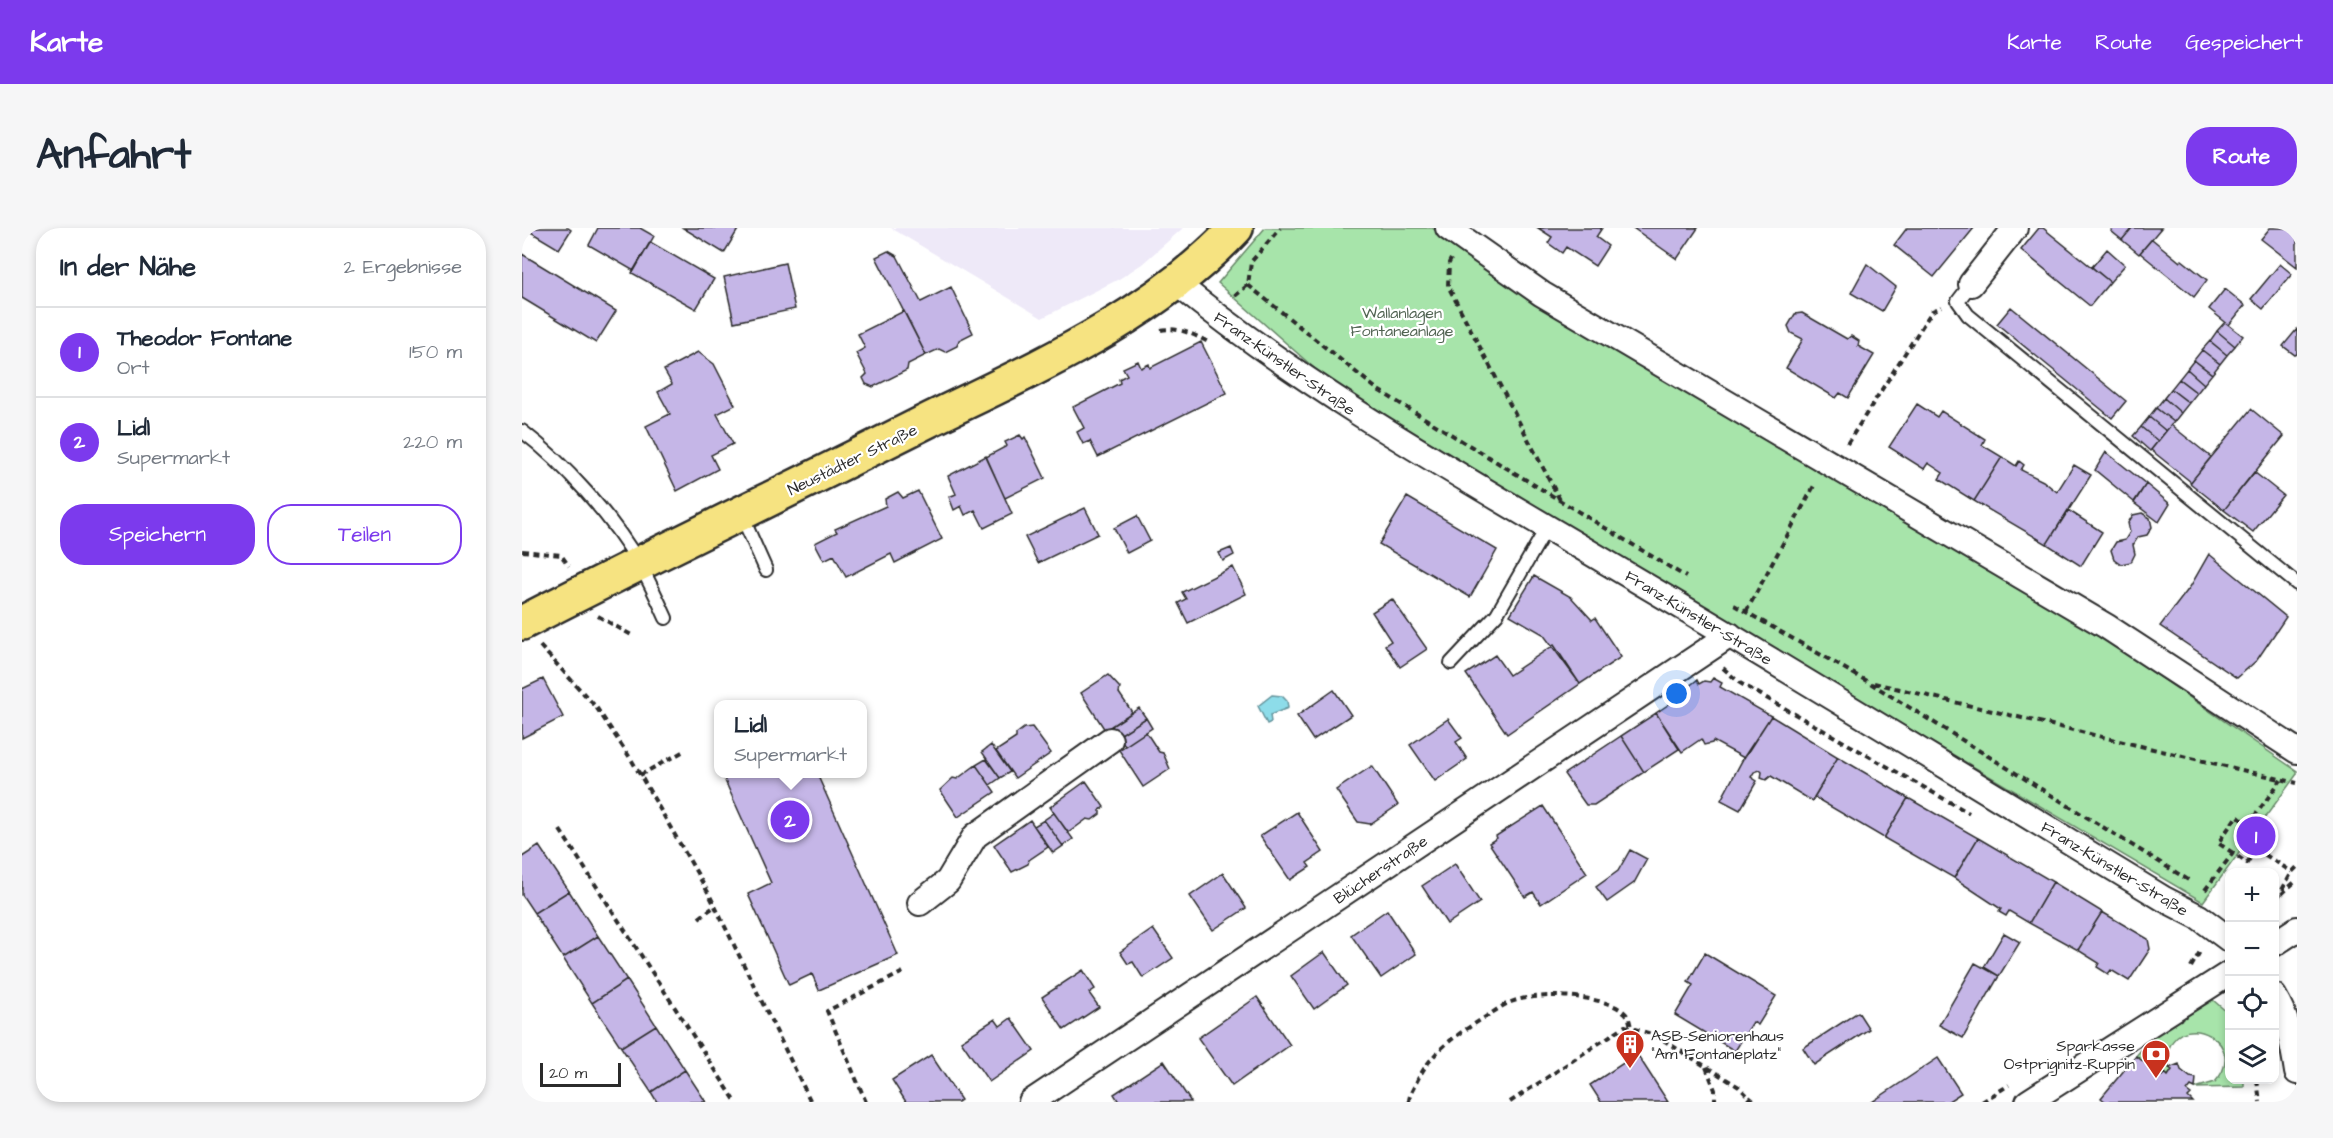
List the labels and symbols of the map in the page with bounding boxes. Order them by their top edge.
park label: Wallanlagen Fontaneanlage [1350,302,1454,343]
street label: Franz-Künstler-Straße [1209,307,1360,421]
street label: Neustädter Straße [784,419,921,501]
street label: Franz-Künstler-Straße [1621,565,1776,671]
your location [1662,679,1691,708]
pin: 2 [770,798,810,842]
pin: 1 [2236,814,2276,858]
street label: Franz-Künstler-Straße [2037,816,2192,922]
street label: Blücherstraße [1329,830,1432,909]
place label: ASB-Seniorenhaus "Am Fontaneplatz" [1651,1025,1784,1065]
building icon: ASB-Seniorenhaus "Am Fontaneplatz" [1614,1028,1646,1070]
place label: Sparkasse Ostprignitz-Ruppin [2004,1035,2135,1076]
bank icon: Sparkasse Ostprignitz-Ruppin [2140,1038,2172,1080]
scale bar [540,1060,621,1088]

